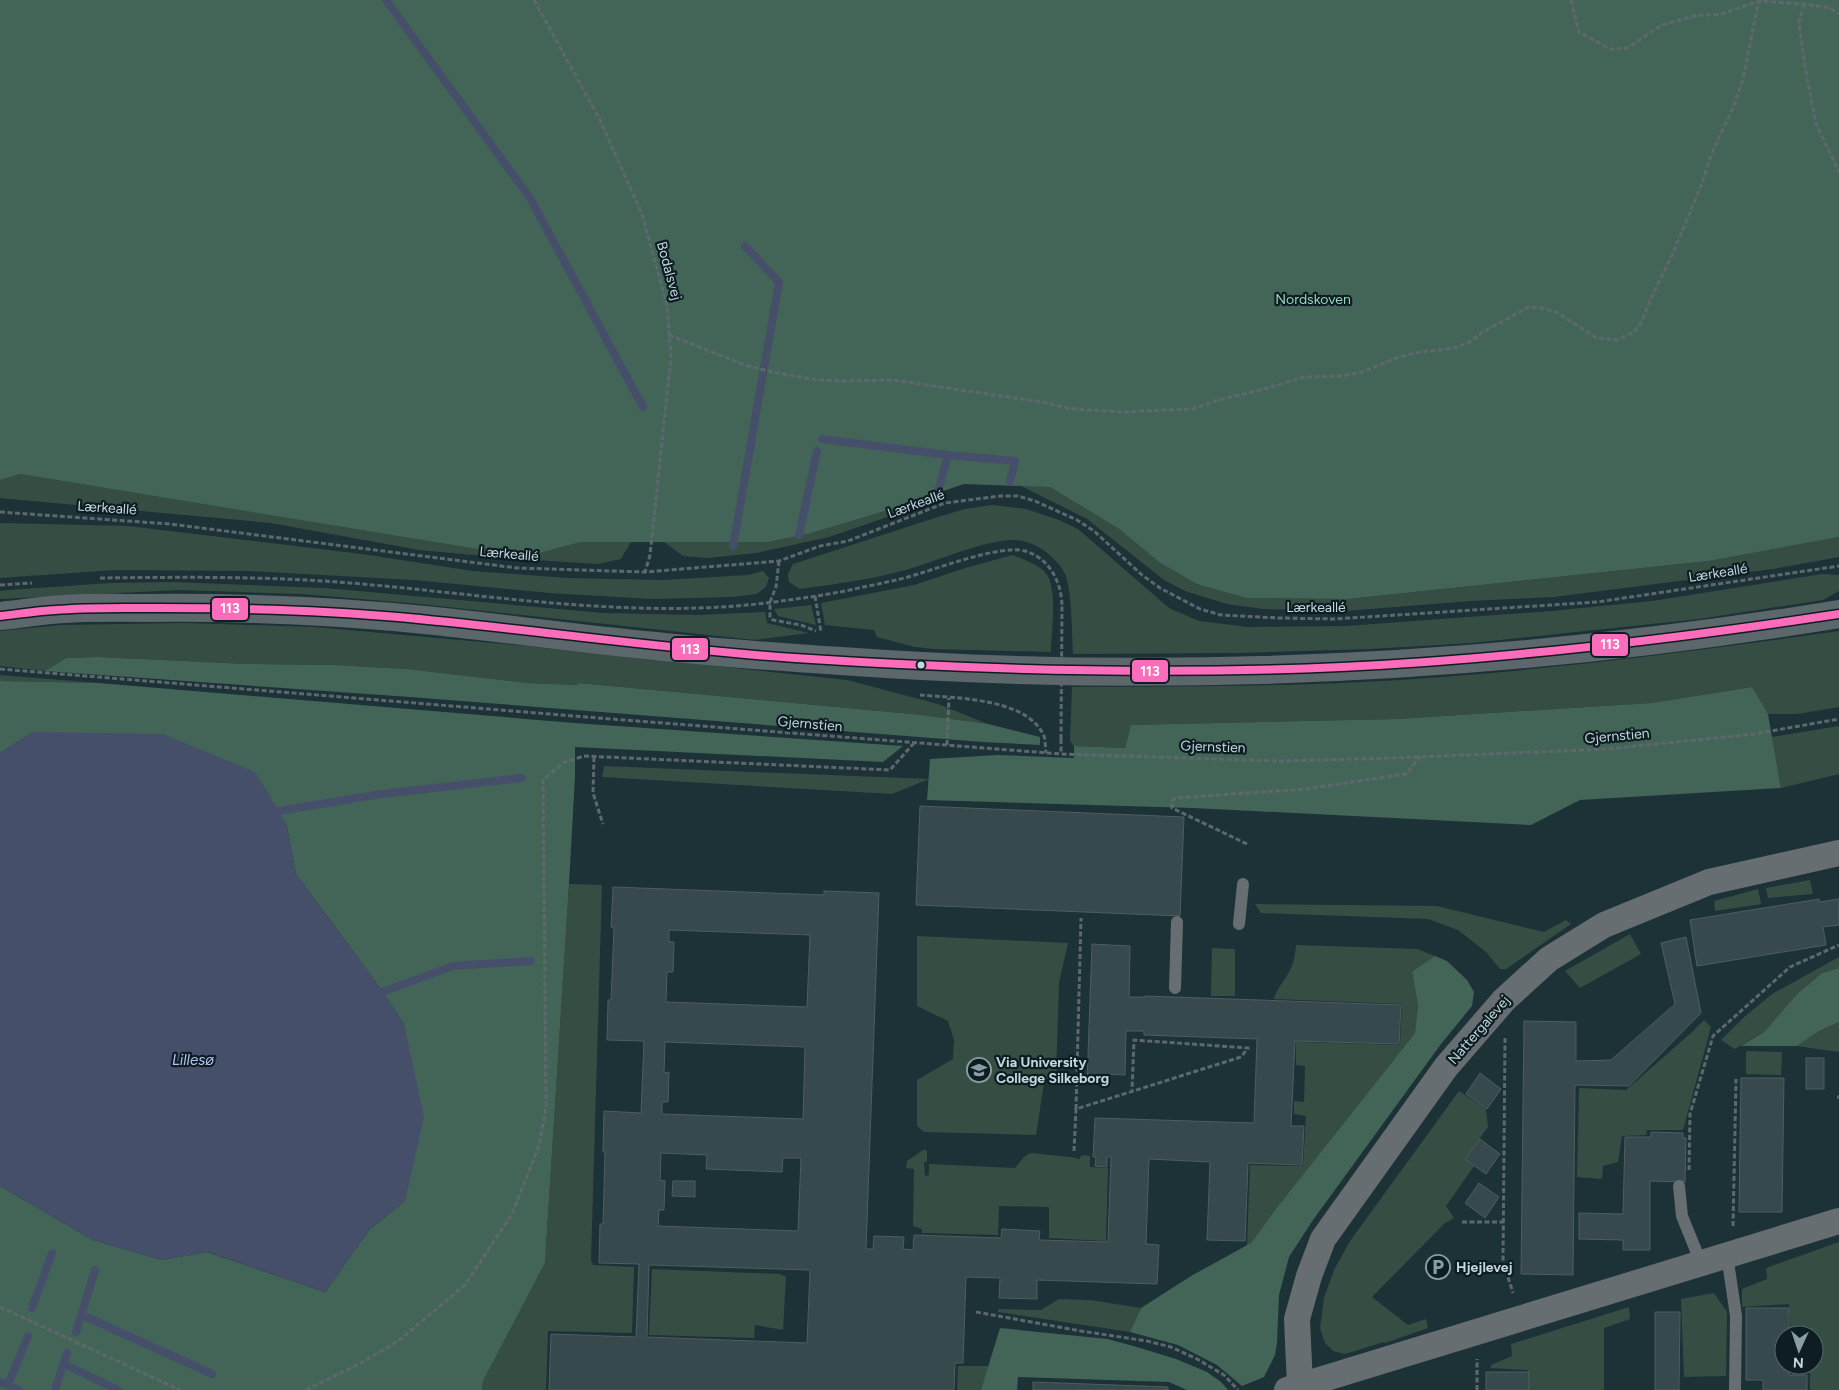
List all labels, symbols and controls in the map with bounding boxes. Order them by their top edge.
street label: Bodalsvej [653,240,685,302]
park label: Nordskoven [1275,291,1351,308]
street label: Lærkeallé [885,486,947,522]
street label: Lærkeallé [77,497,138,519]
street label: Lærkeallé [479,543,540,565]
street label: Lærkeallé [1687,560,1749,586]
line badge: 113 [211,597,249,621]
street label: Lærkeallé [1286,599,1346,616]
text: 113 [220,600,240,617]
line badge: 113 [1591,633,1629,657]
text: 113 [1600,636,1620,653]
line badge: 113 [671,637,709,661]
text: 113 [680,641,700,658]
line badge: 113 [1131,659,1169,683]
unlabelled marker [916,660,926,670]
text: 113 [1140,663,1160,680]
street label: Gjernstien [777,713,843,735]
street label: Gjernstien [1584,725,1650,747]
street label: Gjernstien [1180,737,1246,757]
street label: Nattergalevej [1445,992,1513,1068]
water label: Lillesø [172,1051,214,1069]
place label: Via University College Silkeborg [996,1054,1109,1087]
school or university icon: Via University College Silkeborg [966,1057,992,1083]
parking icon: Hjejlevej [1425,1254,1451,1280]
place label: Hjejlevej [1456,1259,1513,1276]
north arrow [1774,1325,1824,1375]
text: N [1792,1354,1804,1371]

